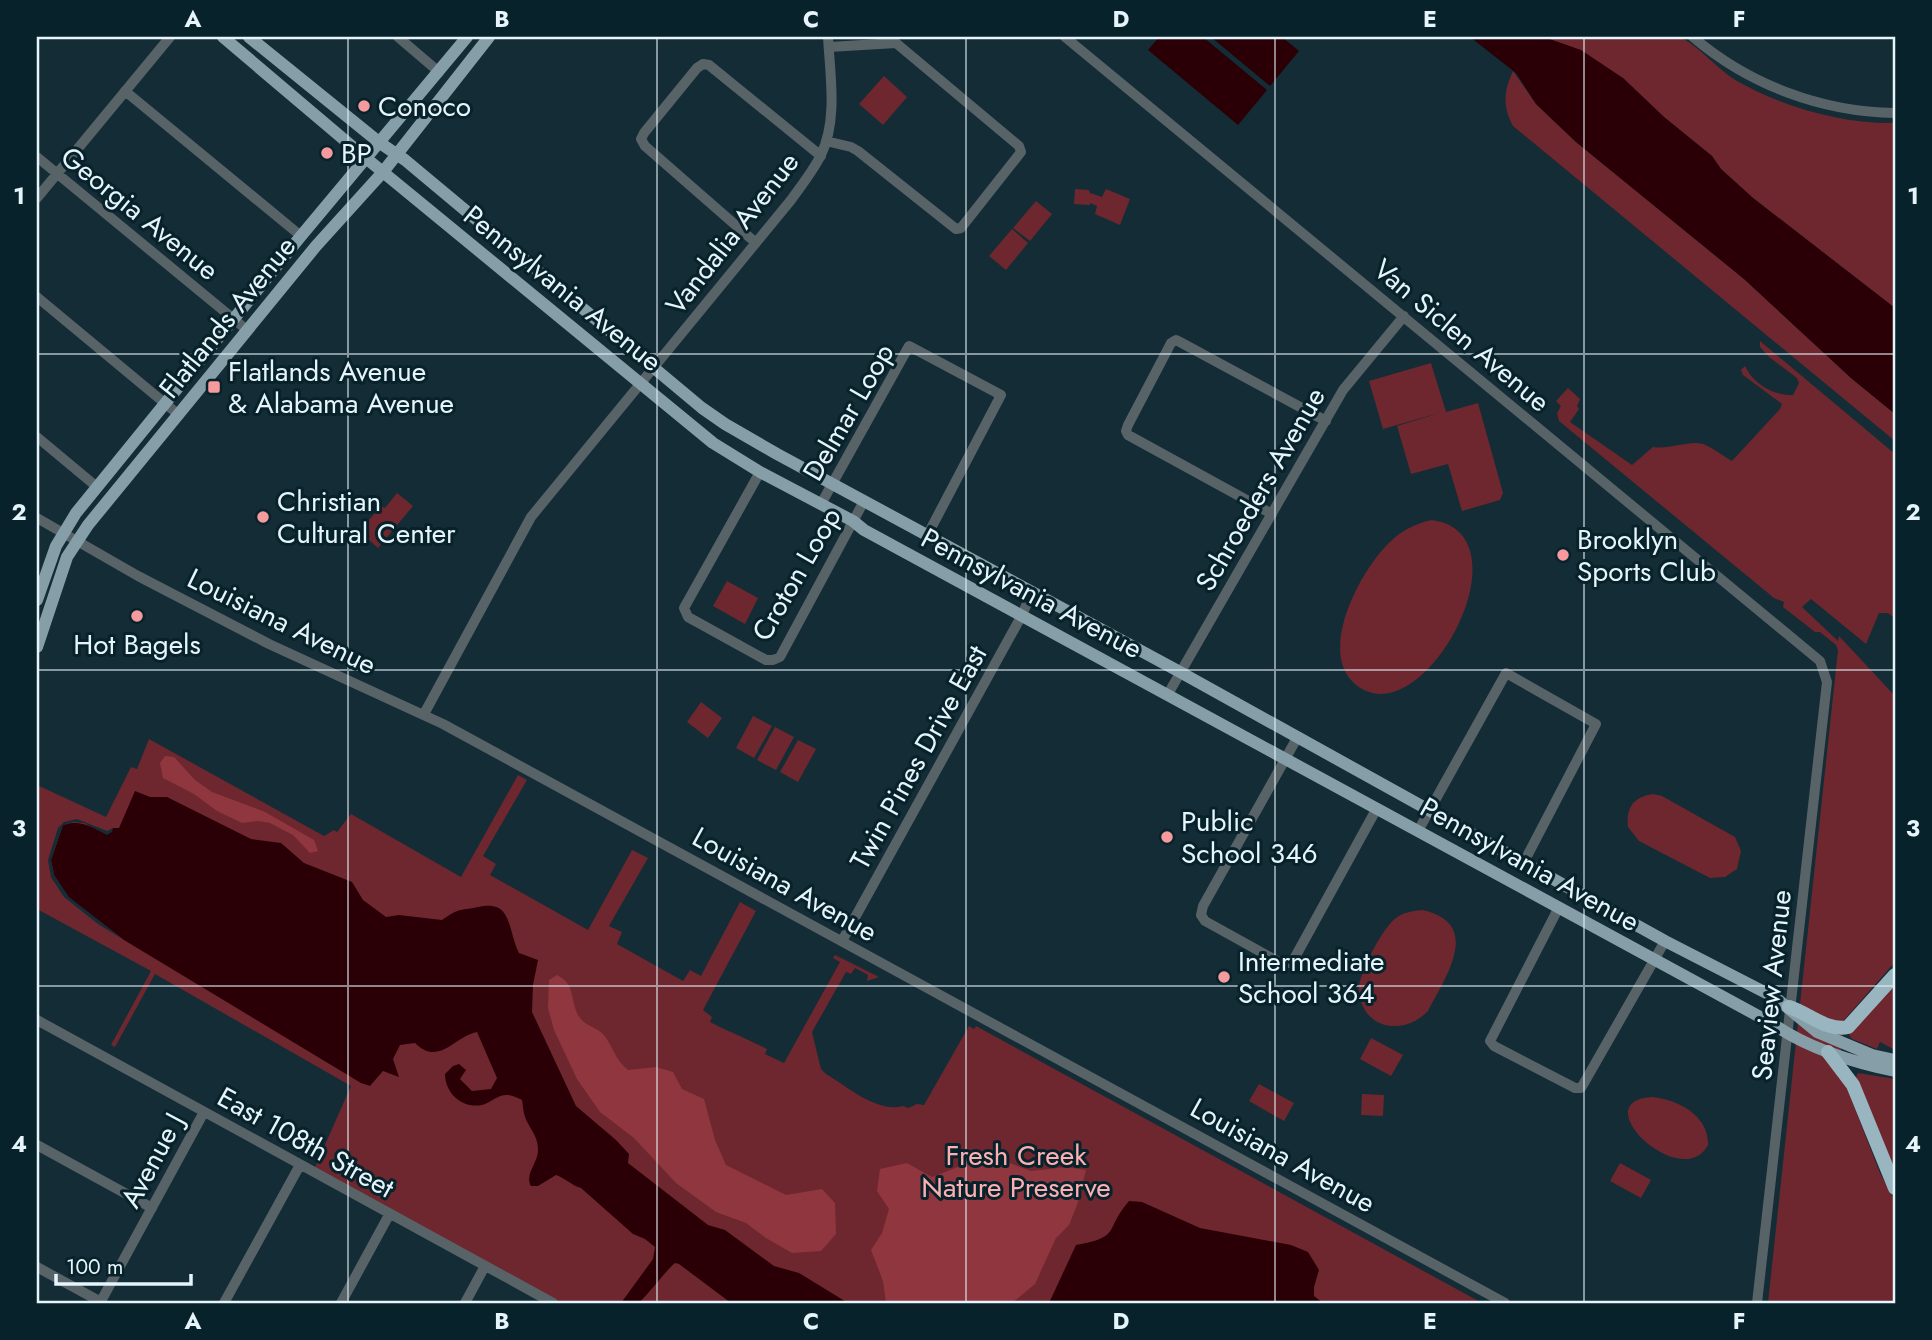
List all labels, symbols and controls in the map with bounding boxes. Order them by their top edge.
text: A [184,2,202,36]
text: B [494,2,510,36]
text: C [803,2,819,36]
text: D [1113,2,1130,36]
text: E [1423,2,1437,36]
text: F [1733,2,1745,36]
place label: Conoco [378,86,471,127]
marker: Conoco [356,98,372,114]
place label: BP [341,133,372,174]
street label: Georgia Avenue [52,137,228,290]
street label: Vandalia Avenue [656,143,809,323]
marker: BP [319,145,335,161]
text: 1 [13,179,25,213]
text: 1 [1907,179,1919,213]
street label: Pennsylvania Avenue [455,195,671,381]
street label: Flatlands Avenue [149,227,306,407]
street label: Van Siclen Avenue [1364,249,1559,422]
street label: Delmar Loop [793,336,904,488]
place label: Flatlands Avenue & Alabama Avenue [228,351,454,424]
marker: Flatlands Avenue & Alabama Avenue [206,379,222,395]
street label: Schroeders Avenue [1185,380,1335,599]
place label: Christian Cultural Center [277,481,456,554]
text: 2 [11,495,27,529]
text: 2 [1905,495,1921,529]
street label: Croton Loop [742,500,851,649]
marker: Christian Cultural Center [255,509,271,525]
street label: Pennsylvania Avenue [914,518,1150,669]
place label: Brooklyn Sports Club [1577,519,1716,592]
marker: Brooklyn Sports Club [1555,547,1571,563]
street label: Louisiana Avenue [180,558,383,685]
marker: Hot Bagels [129,608,145,624]
place label: Hot Bagels [73,624,201,665]
street label: Twin Pines Drive East [840,637,997,877]
street label: Pennsylvania Avenue [1413,787,1647,942]
place label: Public School 346 [1181,801,1318,874]
text: 3 [12,811,26,845]
text: 3 [1906,811,1920,845]
street label: Louisiana Avenue [685,817,885,952]
marker: Public School 346 [1159,829,1175,845]
street label: Seaview Avenue [1741,888,1802,1082]
place label: Intermediate School 364 [1238,941,1384,1014]
marker: Intermediate School 364 [1216,969,1232,985]
street label: East 108th Street [210,1077,402,1208]
street label: Louisiana Avenue [1183,1088,1383,1223]
street label: Avenue J [110,1105,195,1215]
text: 4 [11,1127,27,1161]
text: 4 [1905,1127,1921,1161]
park label: Fresh Creek Nature Preserve [921,1135,1111,1208]
scale bar [56,1242,191,1286]
text: 100 m [66,1252,123,1282]
text: A [184,1304,202,1338]
text: B [494,1304,510,1338]
text: C [803,1304,819,1338]
text: D [1113,1304,1130,1338]
text: E [1423,1304,1437,1338]
text: F [1733,1304,1745,1338]

